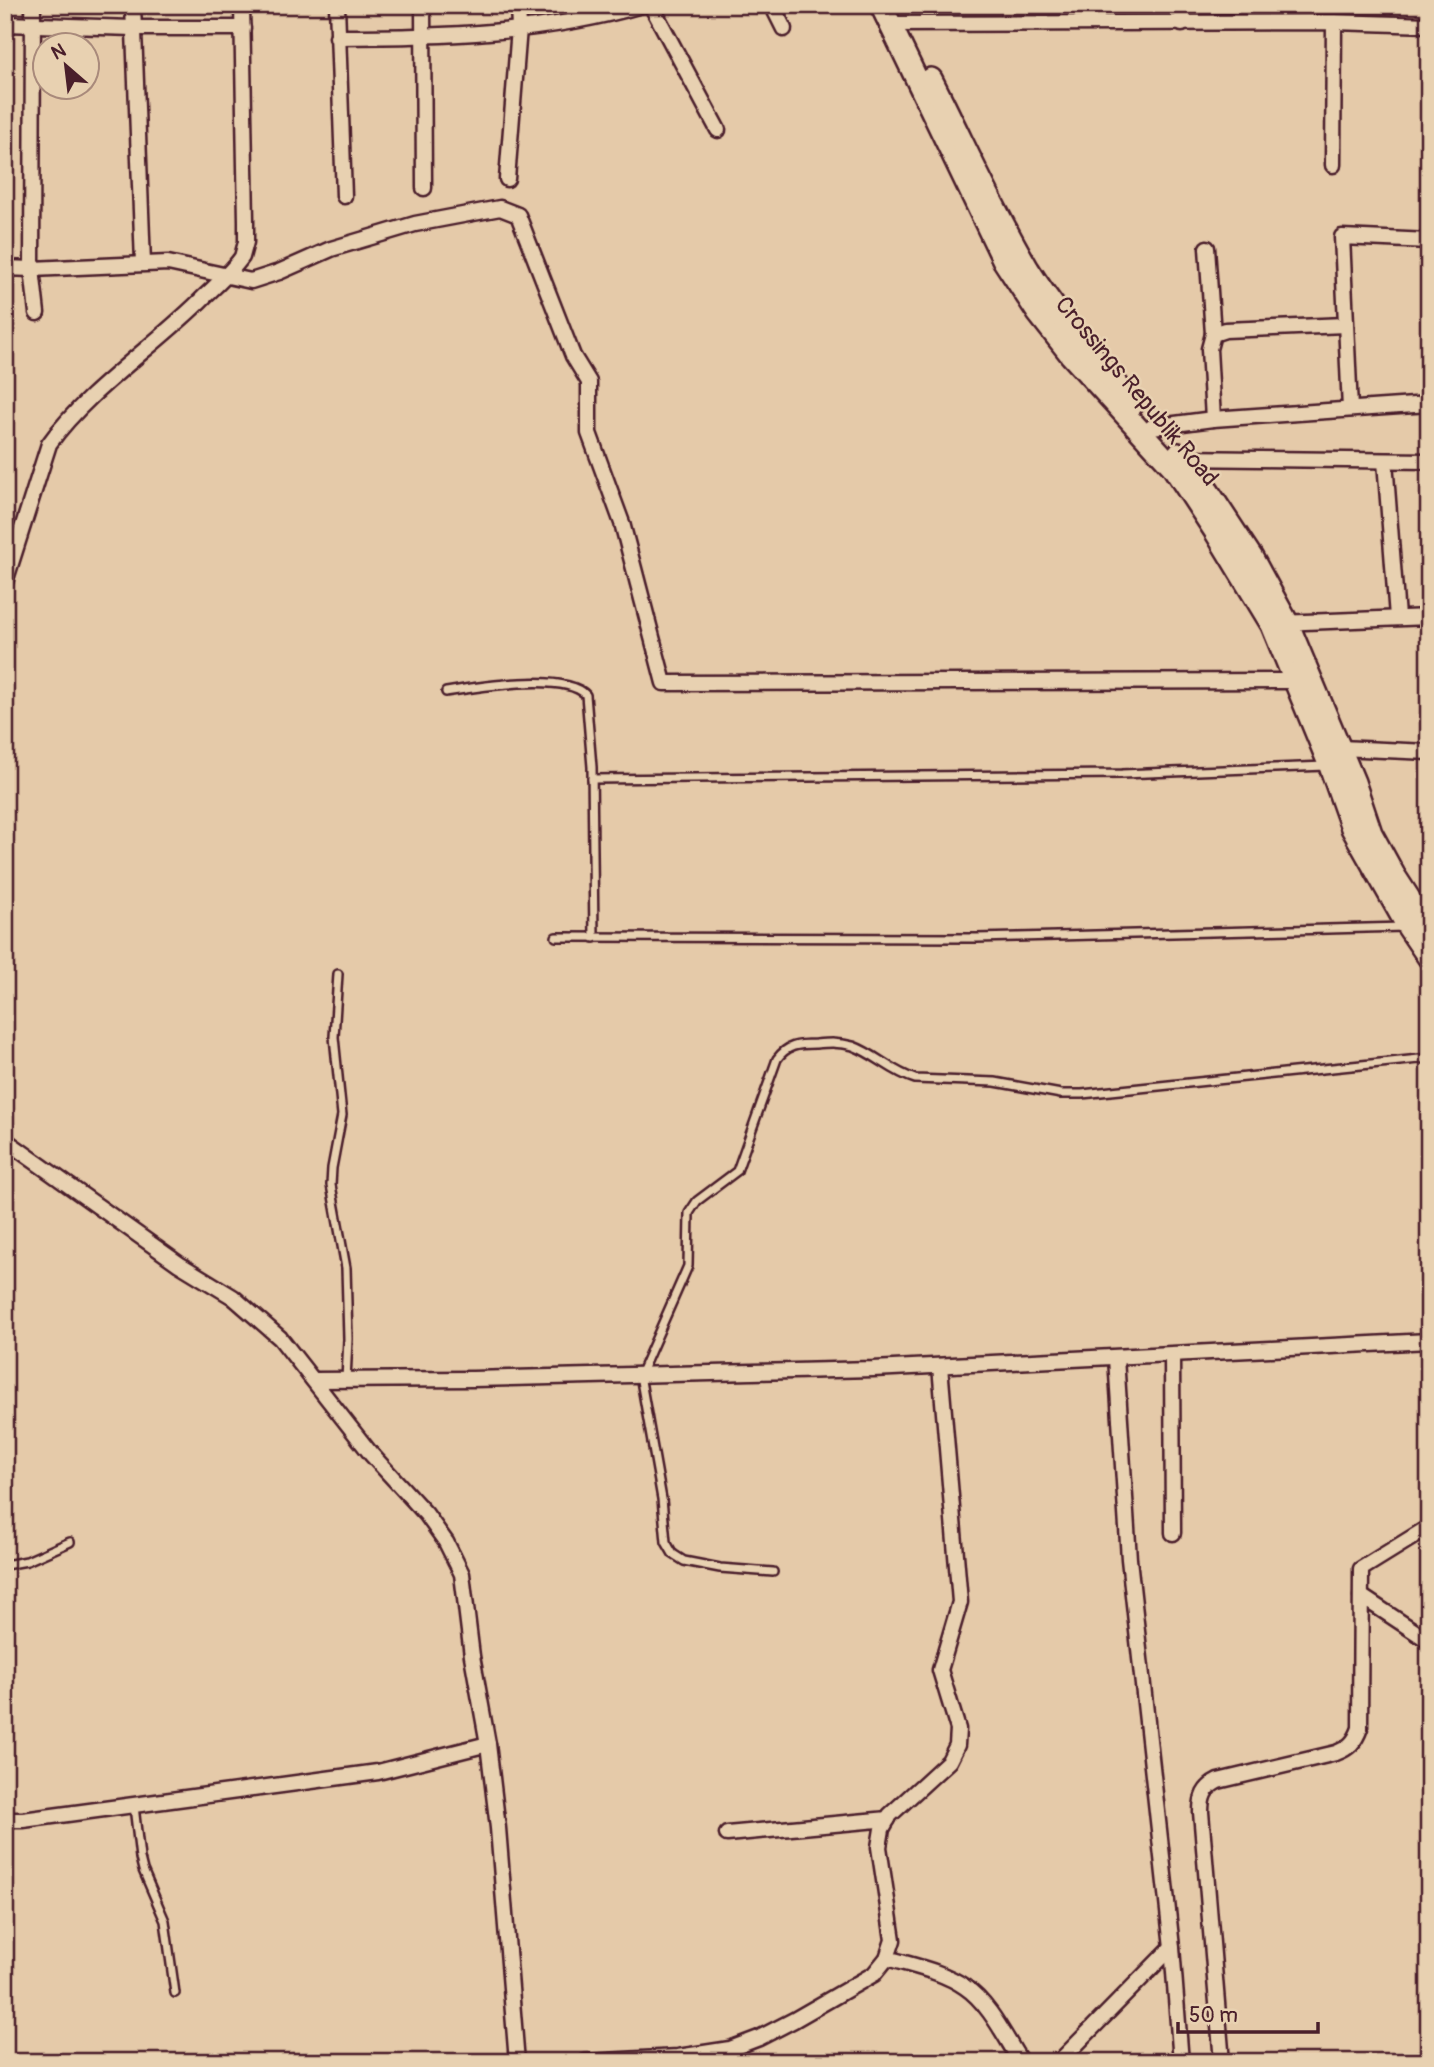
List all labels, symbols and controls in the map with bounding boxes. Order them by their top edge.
north arrow [32,32,102,102]
text: N [47,38,70,65]
street label: Crossings Republik Road [1049,291,1224,492]
scale bar [1178,1990,1318,2034]
text: 50 m [1189,2002,1238,2029]

